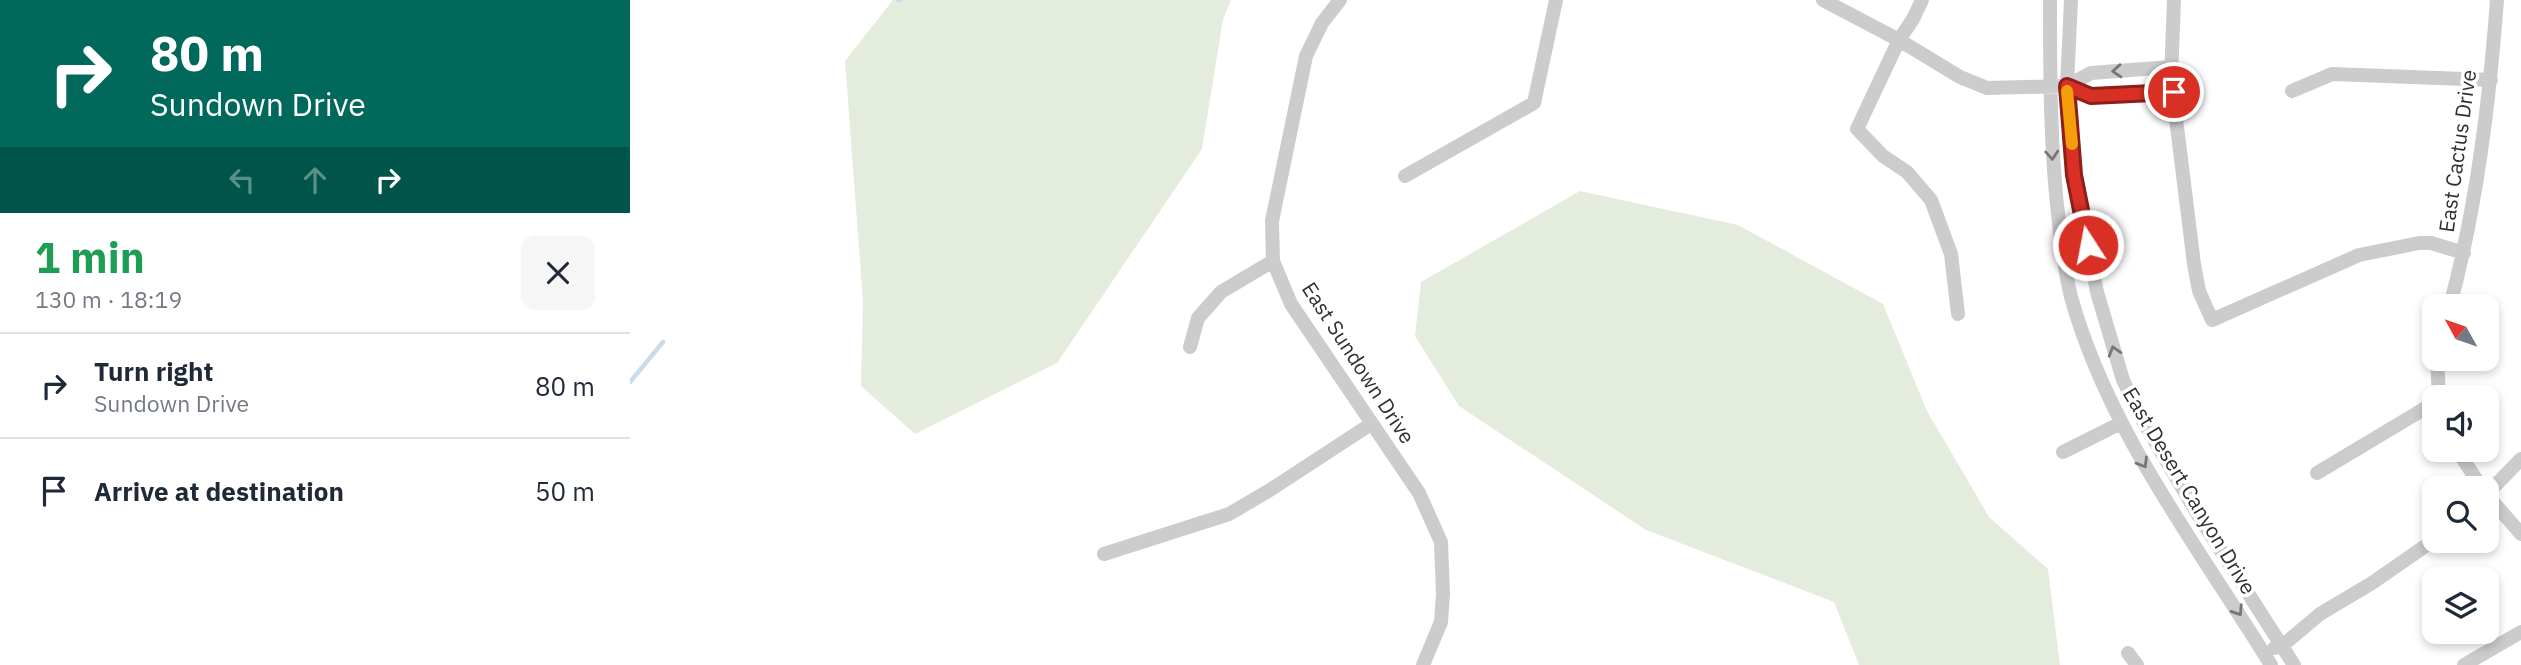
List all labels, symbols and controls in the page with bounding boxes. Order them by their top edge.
text: 80 m [150,21,264,84]
icon: right [35,28,126,119]
pin [2144,62,2204,122]
one-way arrow [2112,64,2123,79]
street label: East Cactus Drive [2432,68,2482,234]
icon: arrive [2155,73,2193,111]
text: Sundown Drive [150,83,366,125]
one-way arrow [2044,150,2059,161]
icon: left [223,161,261,199]
icon: ahead [296,161,334,199]
icon: right [369,161,407,199]
position arrow [2051,208,2125,282]
text: 1 min [35,230,145,285]
button: close [521,236,595,310]
street label: East Sundown Drive [1296,276,1422,449]
text: 130 m · 18:19 [35,284,182,314]
north arrow [2422,294,2499,371]
map controls [2422,294,2499,644]
one-way arrow [2108,346,2123,358]
text: Turn right [94,354,213,388]
icon: right [35,367,73,405]
text: 80 m [535,369,595,403]
street label: East Desert Canyon Drive [2117,382,2263,599]
button: sound [2422,385,2499,462]
text: Sundown Drive [94,388,249,418]
one-way arrow [2135,456,2148,469]
icon: arrive [35,472,73,510]
text: Arrive at destination [94,474,344,508]
text: 50 m [535,474,595,508]
button: search [2422,476,2499,553]
button: layers [2422,567,2499,644]
one-way arrow [2229,604,2242,617]

